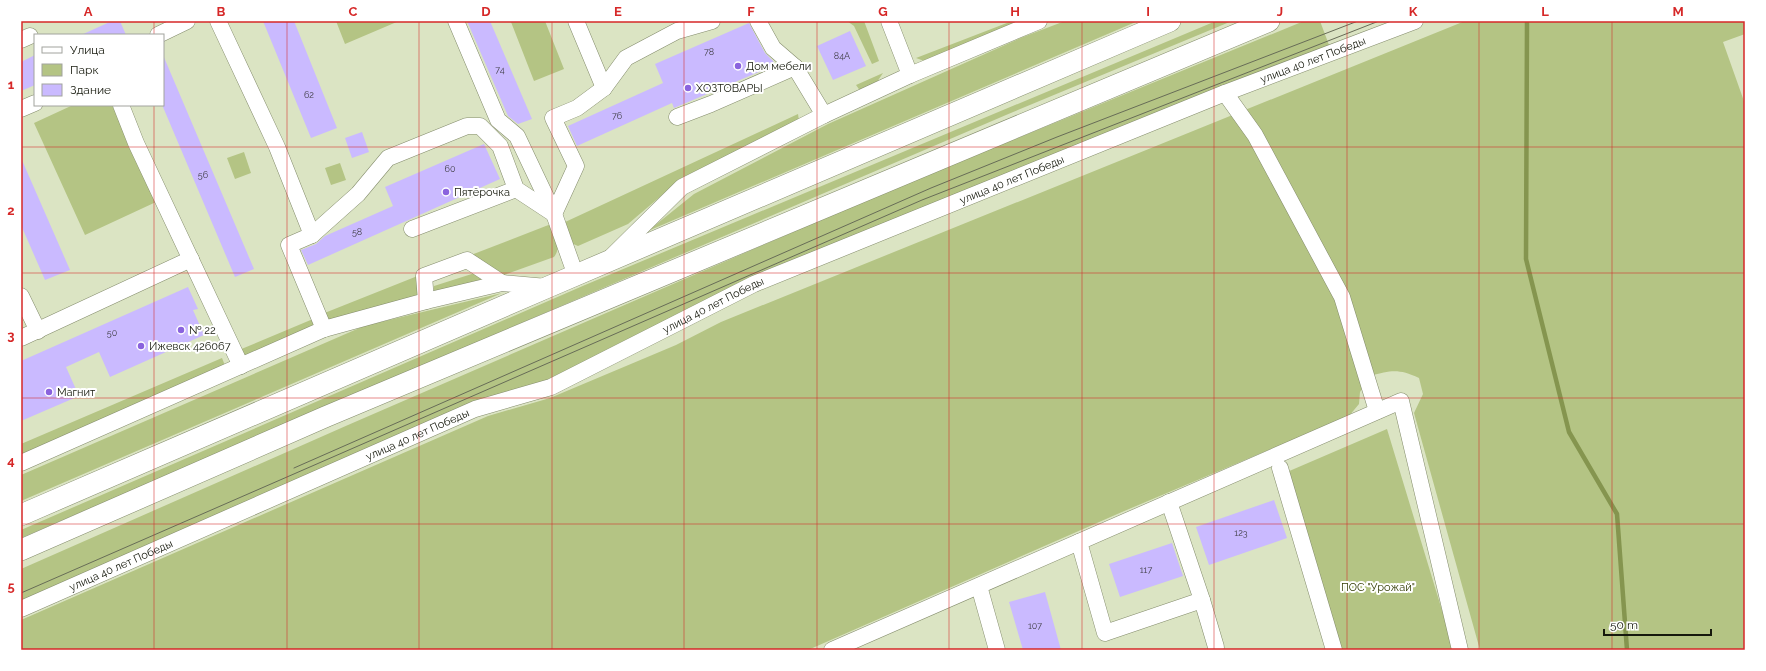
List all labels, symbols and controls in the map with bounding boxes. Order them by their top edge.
text: A [84,4,93,19]
text: B [217,4,226,19]
text: C [349,4,358,19]
text: D [481,4,491,19]
text: E [614,4,622,19]
text: F [747,4,755,19]
text: G [878,4,888,19]
text: H [1010,4,1020,19]
text: I [1146,4,1150,19]
text: J [1277,4,1283,19]
text: K [1409,4,1418,19]
text: L [1541,4,1549,19]
text: M [1672,4,1684,19]
legend [34,34,164,106]
street label: улица 40 лет Победы [1258,34,1368,86]
text: Улица [70,43,105,57]
house number: 78 [704,47,714,57]
house number: 84А [834,51,850,61]
place label: Дом мебели [746,60,811,73]
marker: Дом мебели [733,61,743,71]
text: Парк [70,63,99,77]
house number: 74 [495,65,505,75]
text: 1 [8,77,15,92]
place label: ХОЗТОВАРЫ [696,82,763,95]
text: Здание [70,83,111,97]
marker: ХОЗТОВАРЫ [683,83,693,93]
house number: 62 [304,90,314,100]
house number: 76 [612,111,623,121]
street label: улица 40 лет Победы [958,153,1066,207]
house number: 60 [445,164,456,174]
house number: 56 [198,170,209,180]
place label: Пятёрочка [454,186,510,199]
marker: Пятёрочка [441,187,451,197]
text: 2 [7,203,15,218]
house number: 58 [352,227,362,237]
street label: улица 40 лет Победы [661,275,766,336]
place label: № 22 [189,324,216,337]
marker: № 22 [176,325,186,335]
text: 3 [7,328,15,343]
house number: 50 [107,328,118,338]
place label: Ижевск 426067 [149,340,231,353]
marker: Ижевск 426067 [136,341,146,351]
place label: Магнит [57,386,96,399]
marker: Магнит [44,387,54,397]
street label: улица 40 лет Победы [364,406,471,463]
text: 4 [7,453,15,468]
house number: 123 [1234,528,1248,538]
street label: улица 40 лет Победы [67,537,175,594]
house number: 117 [1140,565,1152,575]
text: 5 [7,579,15,594]
park label: ПОС "Урожай" [1341,581,1415,594]
scale bar [1604,611,1711,637]
text: 50 m [1610,618,1638,632]
house number: 107 [1028,621,1042,631]

